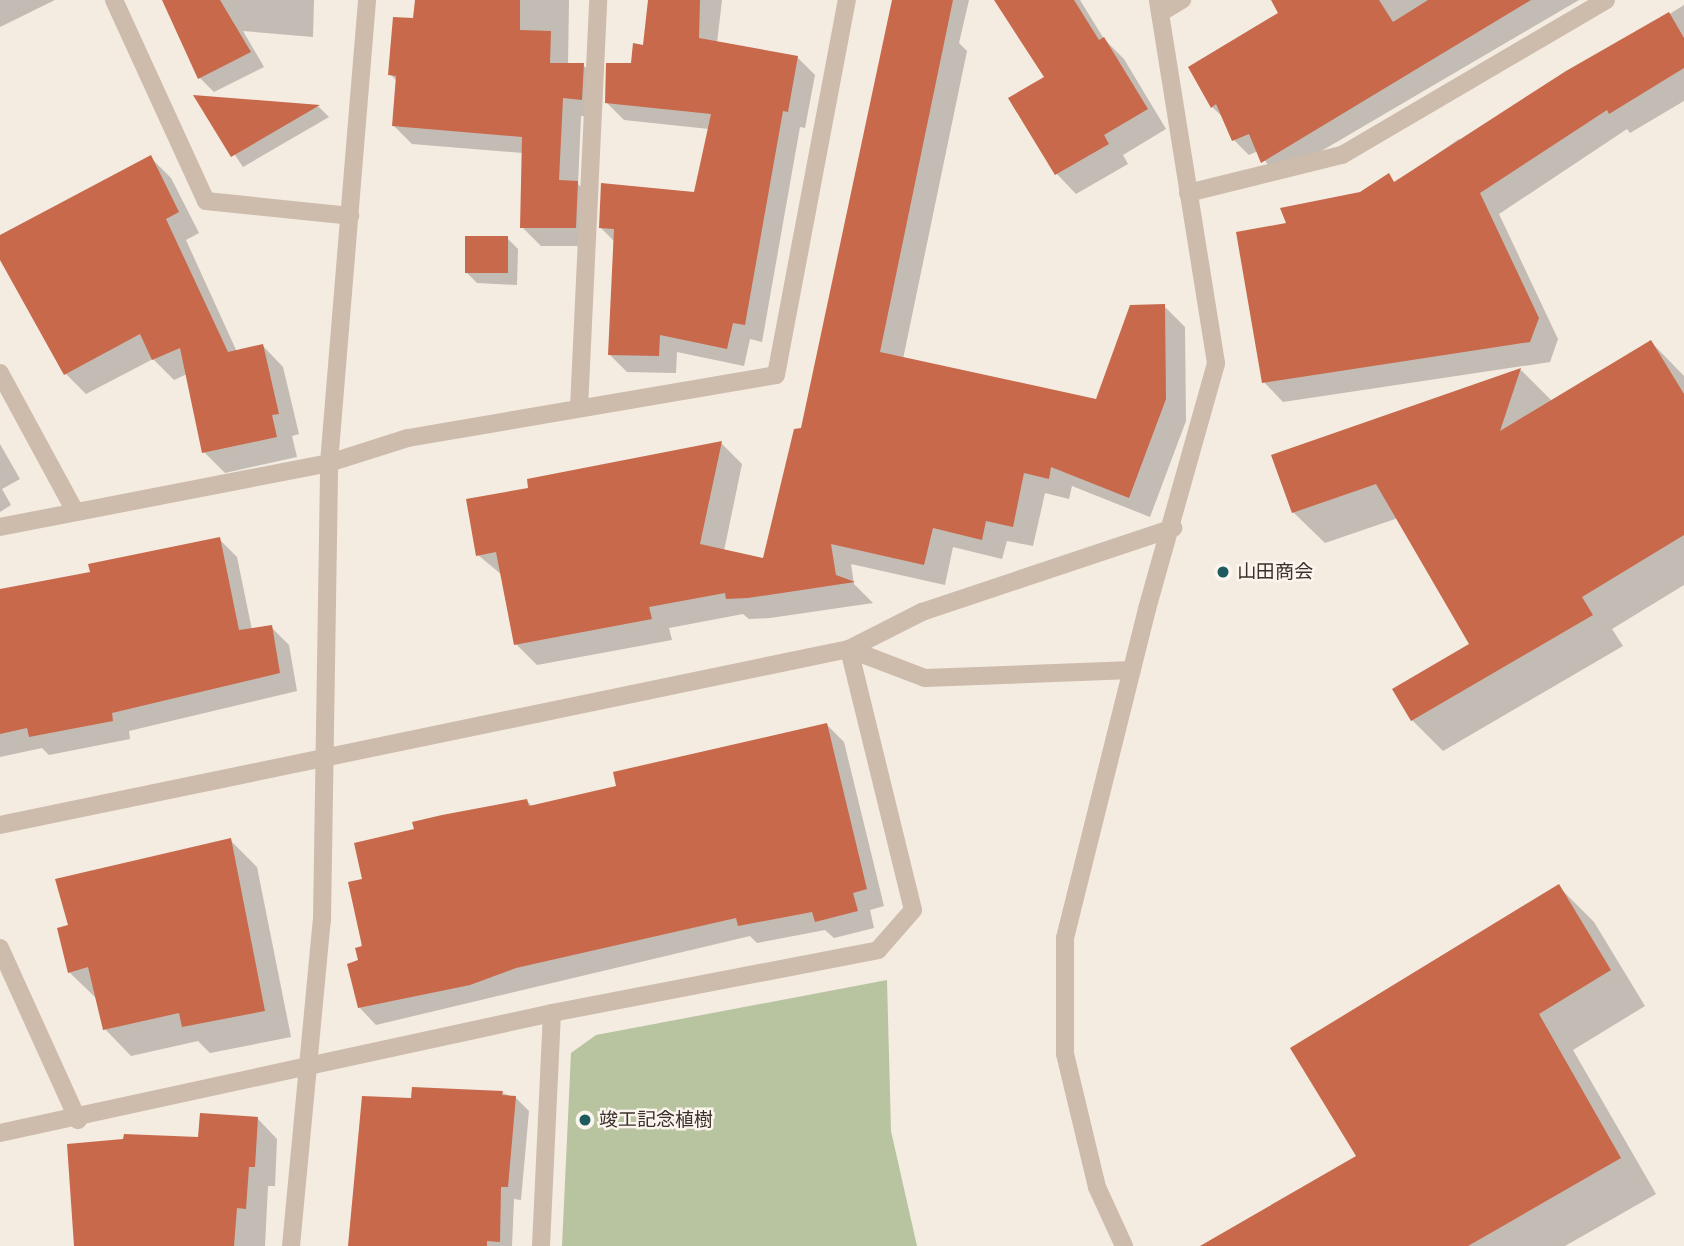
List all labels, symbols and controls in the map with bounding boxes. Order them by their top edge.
place label: 山田商会 [1237,561,1313,583]
marker: 山田商会 [1215,564,1231,580]
place label: 竣工記念植樹 [599,1109,713,1131]
marker: 竣工記念植樹 [577,1112,593,1128]

